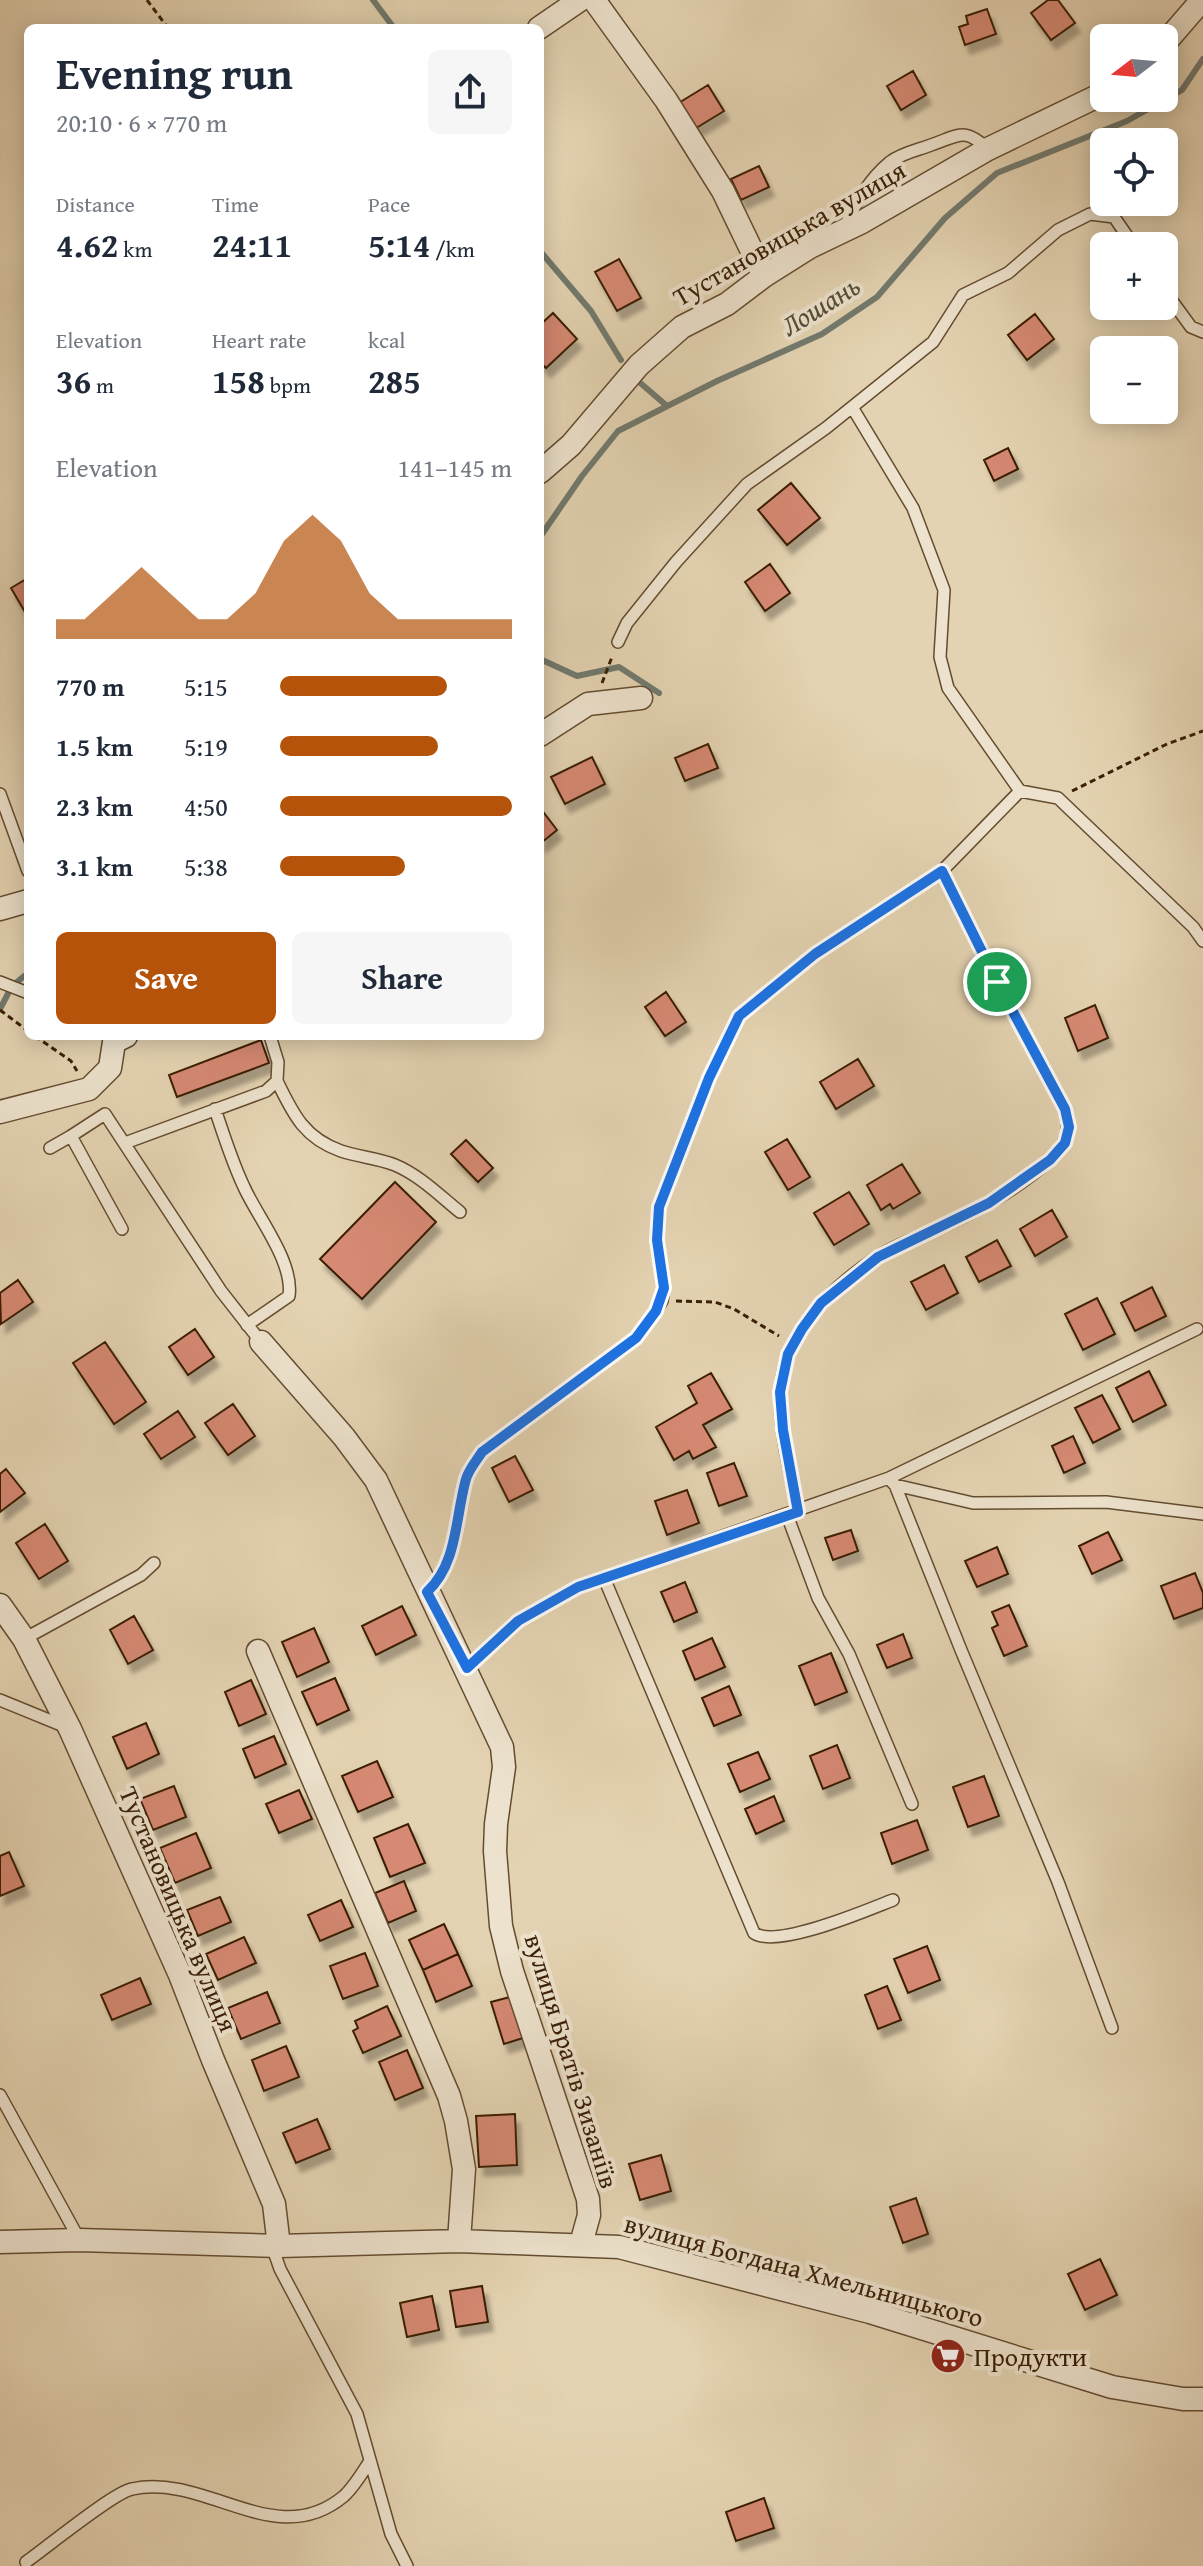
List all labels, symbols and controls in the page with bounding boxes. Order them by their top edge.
north arrow [1090,24,1178,112]
map controls [1090,24,1178,424]
text: Evening run [56,41,293,105]
button: share [428,50,512,134]
text: 20:10 · 6 × 770 m [56,103,227,142]
button: locate [1090,128,1178,216]
street label: Тустановицька вулиця [665,150,913,316]
text: Distance [56,188,135,220]
text: Time [212,188,259,220]
text: Pace [368,188,410,220]
text: 4.62 [56,220,118,269]
text: 24:11 [212,220,292,269]
text: 5:14 [368,220,430,269]
button: + [1090,232,1178,320]
text: km [118,233,152,265]
text: /km [430,233,475,265]
water label: Лошань [772,265,868,345]
text: Elevation [56,324,142,356]
text: Heart rate [212,324,306,356]
text: kcal [368,324,406,356]
button: − [1090,336,1178,424]
text: 36 [56,356,91,405]
text: 158 [212,356,265,405]
text: 285 [368,356,421,405]
text: m [91,369,114,401]
text: bpm [265,369,311,401]
text: Elevation [56,448,158,487]
text: 141–145 m [398,448,512,487]
text: 770 m [56,667,124,706]
text: 5:15 [184,667,228,706]
text: 1.5 km [56,727,133,766]
text: 5:19 [184,727,228,766]
text: 2.3 km [56,787,133,826]
text: 4:50 [184,787,228,826]
text: 3.1 km [56,847,133,886]
text: 5:38 [184,847,228,886]
button: Save [56,932,276,1024]
button: Share [292,932,512,1024]
pin [963,948,1031,1016]
icon: arrive [975,960,1019,1004]
street label: Тустановицька вулиця [110,1780,248,2038]
street label: вулиця Братів Зизаніїв [515,1929,629,2193]
street label: вулиця Богдана Хмельницького [620,2203,988,2337]
supermarket icon: Продукти [929,2337,967,2375]
place label: Продукти [974,2337,1087,2376]

